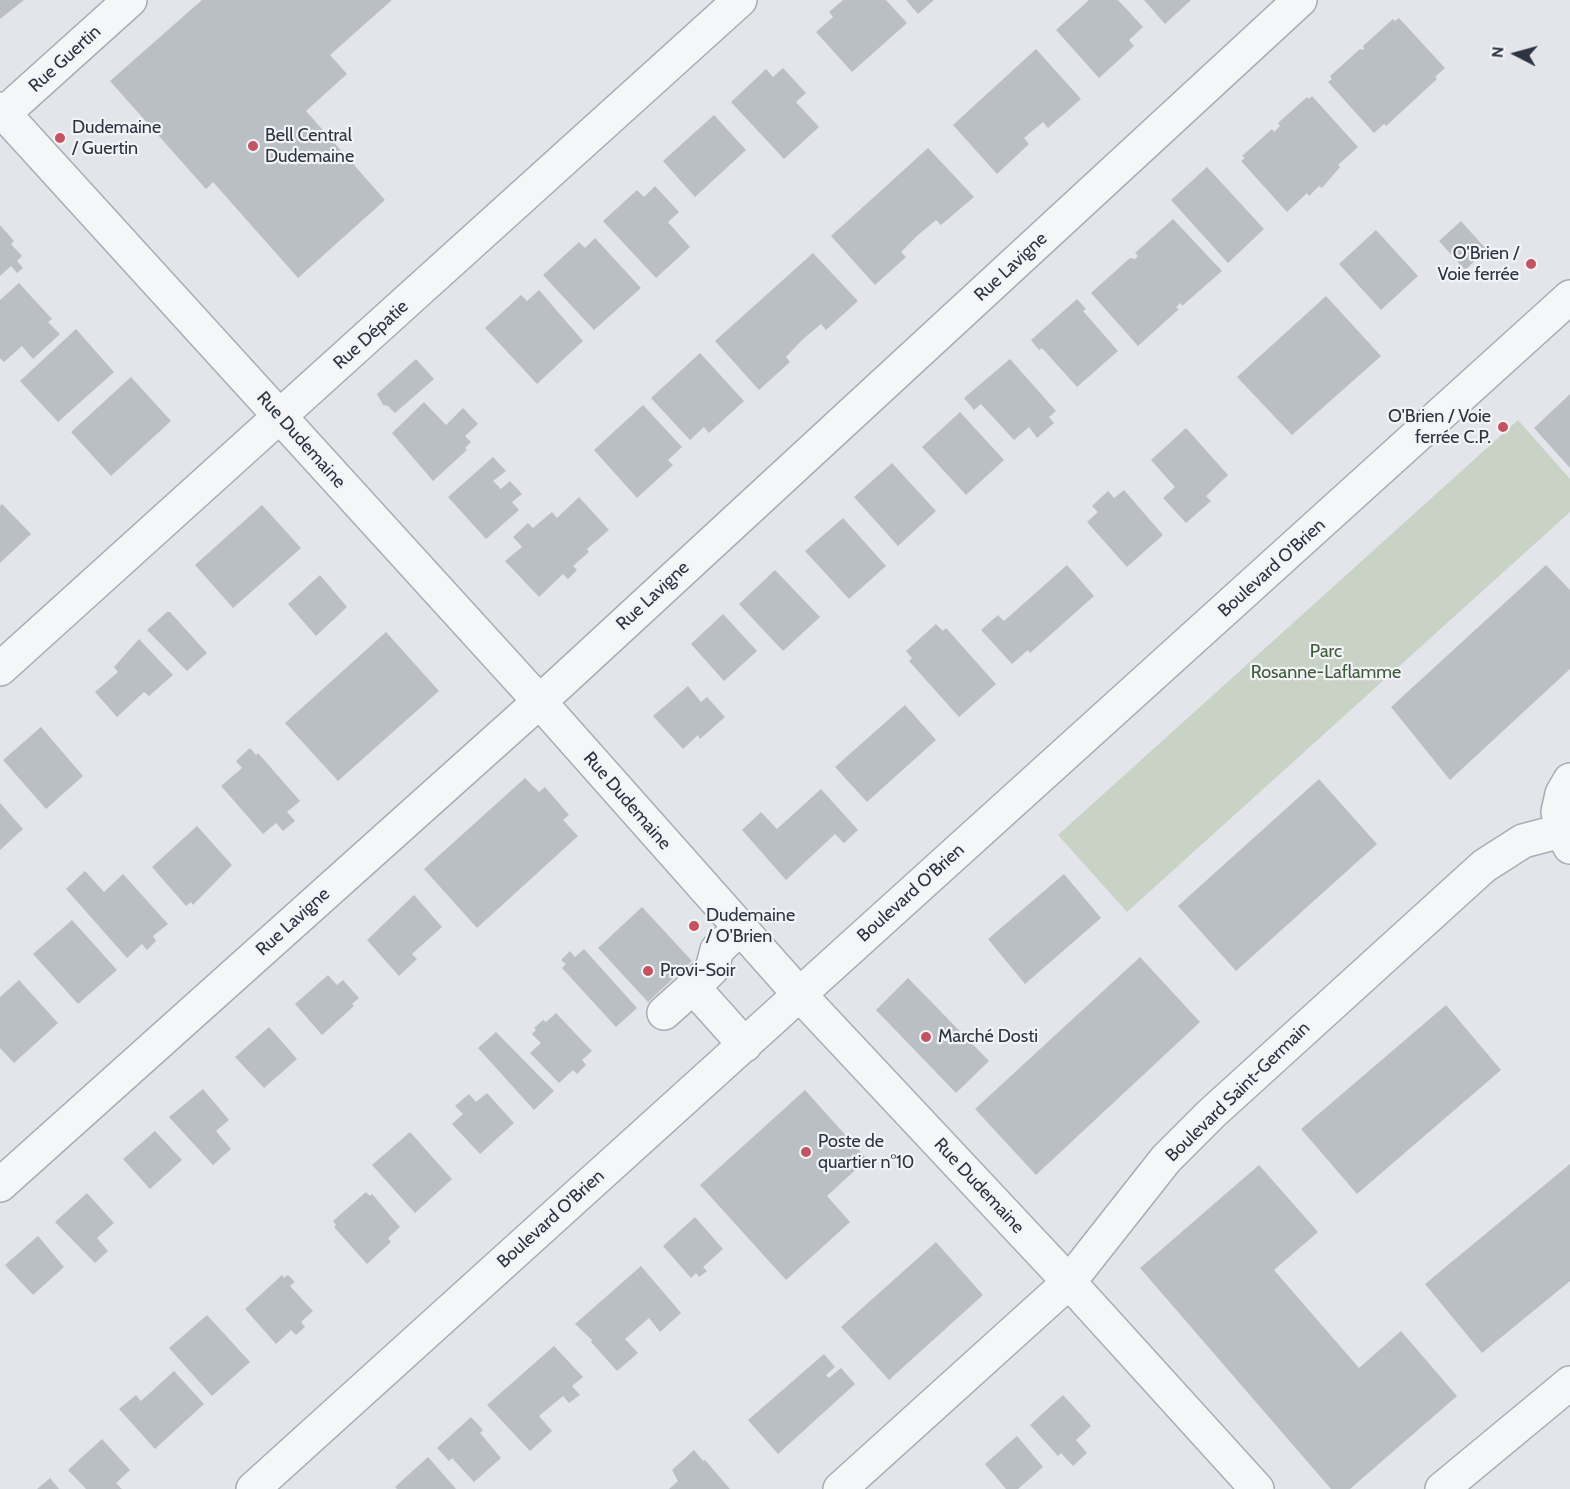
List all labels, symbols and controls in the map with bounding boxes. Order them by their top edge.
street label: Rue Guertin [24,21,106,97]
north arrow [1486,24,1546,84]
text: N [1488,45,1508,59]
place label: Dudemaine / Guertin [72,117,161,160]
place label: Bell Central Dudemaine [265,125,354,168]
marker: Dudemaine / Guertin [53,131,67,145]
marker: Bell Central Dudemaine [246,139,260,153]
street label: Rue Lavigne [970,228,1052,306]
place label: O'Brien / Voie ferrée [1438,243,1519,286]
marker: O'Brien / Voie ferrée [1524,257,1538,271]
street label: Rue Dépatie [329,296,413,374]
street label: Rue Dudemaine [252,387,350,493]
place label: O'Brien / Voie ferrée C.P. [1388,406,1491,448]
marker: O'Brien / Voie ferrée C.P. [1496,420,1510,434]
street label: Boulevard O'Brien [1214,514,1330,622]
street label: Rue Lavigne [612,557,694,635]
park label: Parc Rosanne-Laflamme [1251,641,1401,684]
street label: Rue Dudemaine [579,748,675,854]
street label: Boulevard O'Brien [853,839,969,947]
street label: Rue Lavigne [252,883,334,961]
place label: Dudemaine / O'Brien [706,905,795,948]
marker: Dudemaine / O'Brien [687,919,701,933]
place label: Provi-Soir [660,960,735,982]
marker: Provi-Soir [641,964,655,978]
street label: Boulevard Saint-Germain [1161,1018,1315,1166]
place label: Marché Dosti [938,1026,1038,1048]
marker: Marché Dosti [919,1030,933,1044]
place label: Poste de quartier n°10 [818,1131,914,1174]
street label: Rue Dudemaine [929,1134,1029,1238]
marker: Poste de quartier n°10 [799,1145,813,1159]
street label: Boulevard O'Brien [493,1165,609,1273]

